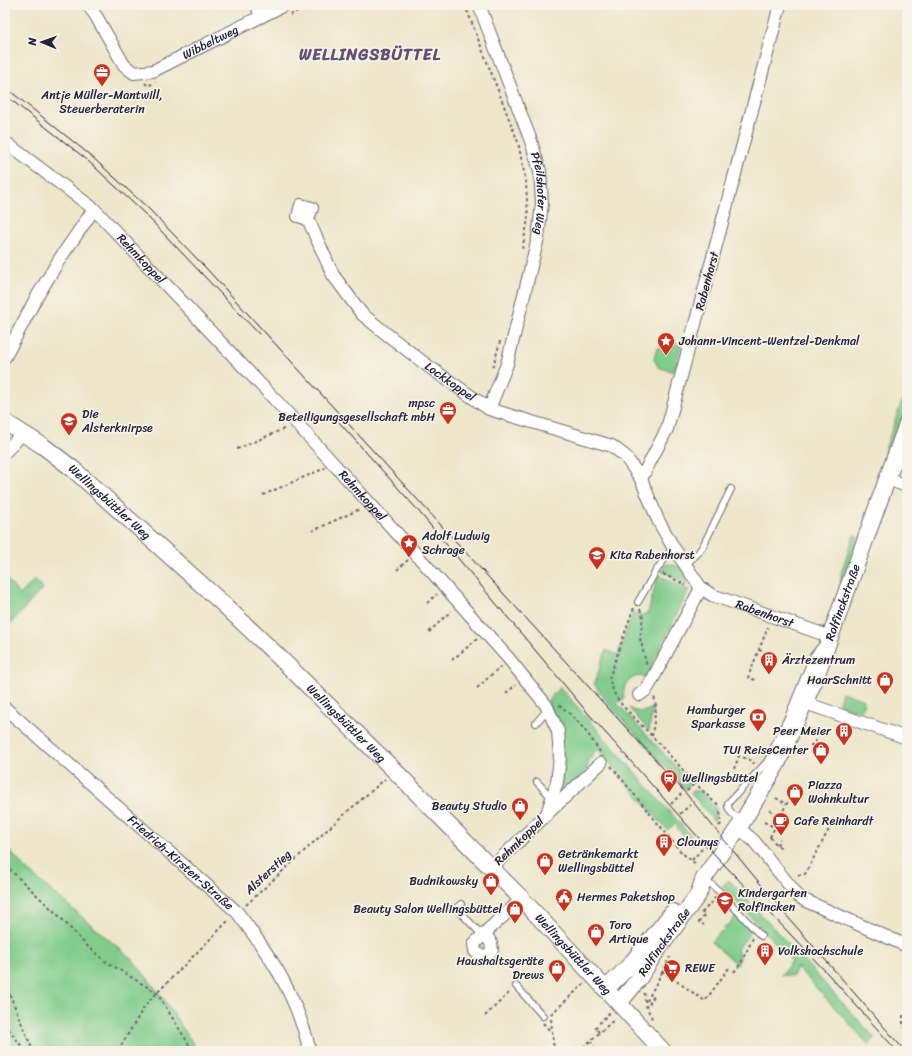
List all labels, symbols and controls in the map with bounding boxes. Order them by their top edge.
street label: Wibbeltweg [178,19,242,66]
north arrow [22,22,62,62]
text: N [23,37,42,47]
district label: WELLINGSBÜTTEL [299,40,441,69]
office icon: Antje Müller-Mantwill, Steuerberaterin [92,62,112,87]
place label: Antje Müller-Mantwill, Steuerberaterin [40,84,163,120]
street label: Pfeilshofer Weg [524,149,553,236]
street label: Rehmkoppel [111,228,171,290]
street label: Rabenhorst [689,248,726,313]
place label: Johann-Vincent-Wentzel-Denkmal [678,330,860,352]
place icon: Johann-Vincent-Wentzel-Denkmal [656,331,676,356]
street label: Lockkoppel [420,356,481,408]
place label: mpsc Beteiligungsgesellschaft mbH [278,392,436,428]
office icon: mpsc Beteiligungsgesellschaft mbH [438,400,458,425]
place label: Die Alsterknirpse [81,403,153,439]
school or university icon: Die Alsterknirpse [59,411,79,436]
street label: Wellingsbüttler Weg [63,458,156,545]
street label: Rehmkoppel [333,465,392,527]
place label: Adolf Ludwig Schrage [421,525,490,561]
place icon: Adolf Ludwig Schrage [399,533,419,558]
place label: Kita Rabenhorst [610,544,695,566]
school or university icon: Kita Rabenhorst [587,545,607,570]
street label: Rolfinckstraße [819,561,867,644]
street label: Rabenhorst [733,593,798,634]
place label: Ärztezentrum [781,649,855,671]
building icon: Ärztezentrum [759,650,779,675]
place label: HaarSchnitt [807,669,872,691]
shop icon: HaarSchnitt [875,670,895,695]
street label: Wellingsbüttler Weg [301,678,392,768]
place label: Hamburger Sparkasse [687,699,746,735]
bank icon: Hamburger Sparkasse [748,707,768,732]
place label: Peer Meier [773,720,832,742]
building icon: Peer Meier [834,721,854,746]
place label: TUI ReiseCenter [723,739,809,761]
shop icon: TUI ReiseCenter [811,740,831,765]
place label: Wellingsbüttel [682,767,759,789]
station icon: Wellingsbüttel [659,768,679,793]
place label: Piazza Wohnkultur [808,774,870,810]
shop icon: Piazza Wohnkultur [785,782,805,807]
place label: Beauty Studio [432,795,507,817]
shop icon: Beauty Studio [510,796,530,821]
street label: Friedrich-Kirsten-Straße [122,809,239,916]
place label: Cafe Reinhardt [794,810,875,832]
street label: Rehmkoppel [489,811,550,871]
cafe icon: Cafe Reinhardt [771,811,791,836]
place label: Clounys [677,831,719,853]
building icon: Clounys [654,832,674,857]
place label: Getränkemarkt Wellingsbüttel [558,843,639,879]
street label: Alsterstieg [238,844,297,901]
shop icon: Getränkemarkt Wellingsbüttel [535,851,555,876]
place label: Budnikowsky [409,870,479,892]
shop icon: Budnikowsky [481,871,501,896]
place label: Kindergarten Rolfincken [738,882,807,918]
place label: Hermes Paketshop [577,886,675,908]
public building icon: Hermes Paketshop [554,887,574,912]
school or university icon: Kindergarten Rolfincken [715,890,735,915]
place label: Beauty Salon Wellingsbüttel [353,898,503,920]
shop icon: Beauty Salon Wellingsbüttel [505,899,525,924]
street label: Rolfinckstraße [632,903,696,981]
street label: Wellingsbüttler Weg [529,908,617,1000]
place label: Toro Artique [608,914,649,950]
shop icon: Toro Artique [586,922,606,947]
place label: Volkshochschule [778,940,863,962]
building icon: Volkshochschule [755,941,775,966]
place label: Haushaltsgeräte Drews [456,950,544,986]
place label: REWE [685,957,716,979]
shop icon: Haushaltsgeräte Drews [547,958,567,983]
supermarket icon: REWE [662,958,682,983]

